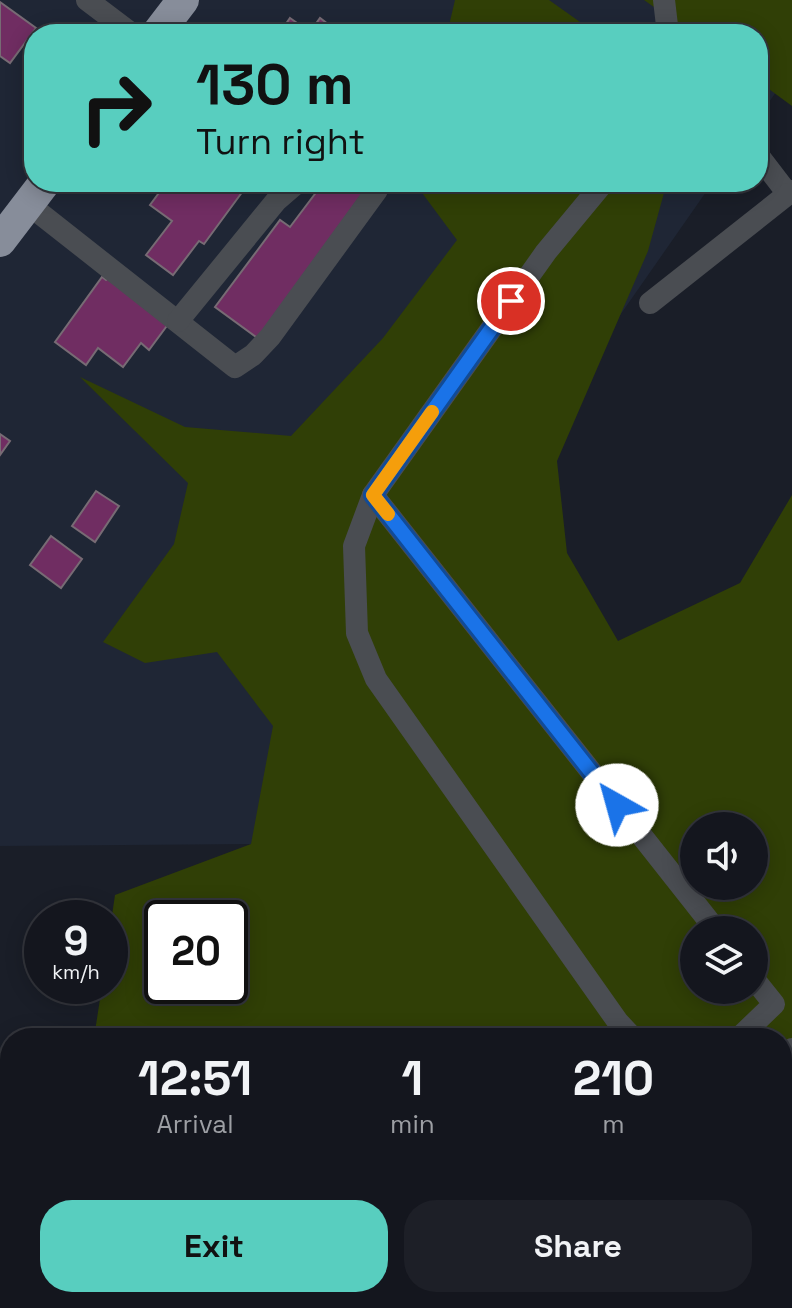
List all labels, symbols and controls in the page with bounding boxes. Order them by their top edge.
text: 130 m [196,49,354,120]
icon: right [64,56,168,160]
text: Turn right [196,119,365,165]
pin [477,267,545,335]
icon: arrive [489,279,533,323]
position arrow [575,763,659,847]
map controls [680,812,768,1004]
button: sound [680,812,768,900]
speed limit sign: 20 [144,900,248,1004]
text: 9 [64,916,88,967]
button: layers [680,916,768,1004]
text: km/h [52,959,100,985]
text: 12:51 [138,1048,252,1109]
text: 1 [402,1048,423,1109]
text: 210 [573,1048,654,1109]
text: Arrival [156,1107,234,1141]
text: min [390,1107,435,1141]
text: m [602,1107,625,1141]
button: Exit [40,1200,388,1292]
button: Share [404,1200,752,1292]

